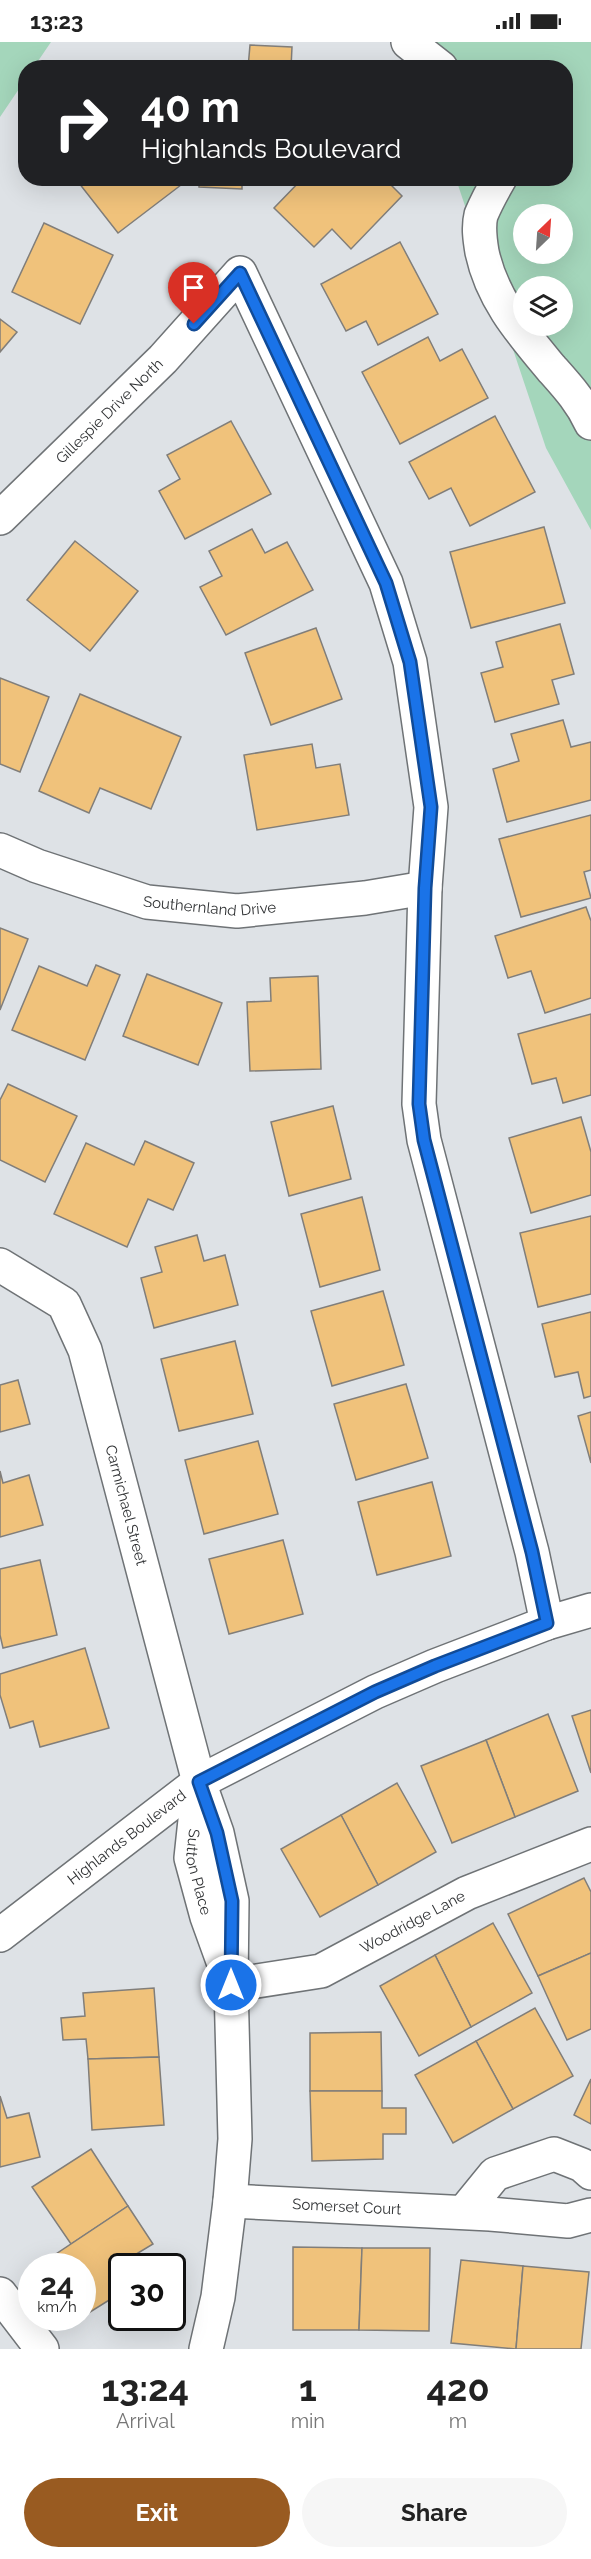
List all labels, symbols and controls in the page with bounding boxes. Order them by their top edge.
text: 13:23 [30,8,83,34]
text: 40 m [141,83,240,132]
icon: right [42,84,120,162]
text: Highlands Boulevard [141,133,401,164]
north arrow [513,204,573,264]
map controls [513,204,573,336]
pin [168,262,219,324]
icon: arrive [177,271,210,304]
button: layers [513,276,573,336]
street label: Gillespie Drive North [52,355,167,467]
street label: Southernland Drive [142,893,277,920]
street label: Carmichael Street [101,1443,150,1567]
street label: Highlands Boulevard [64,1786,190,1889]
street label: Sutton Place [182,1828,215,1917]
street label: Woodridge Lane [357,1887,468,1957]
position arrow [199,1953,263,2017]
street label: Somerset Court [292,2195,402,2219]
speed limit sign: 30 [108,2253,186,2331]
text: 24 [40,2267,74,2302]
text: km/h [37,2298,77,2316]
text: 13:24 [102,2367,189,2409]
text: 1 [299,2367,317,2409]
text: 420 [427,2367,490,2409]
text: Arrival [116,2409,175,2433]
text: min [291,2409,325,2433]
text: m [449,2409,467,2433]
button: Exit [24,2478,290,2547]
button: Share [302,2478,567,2547]

